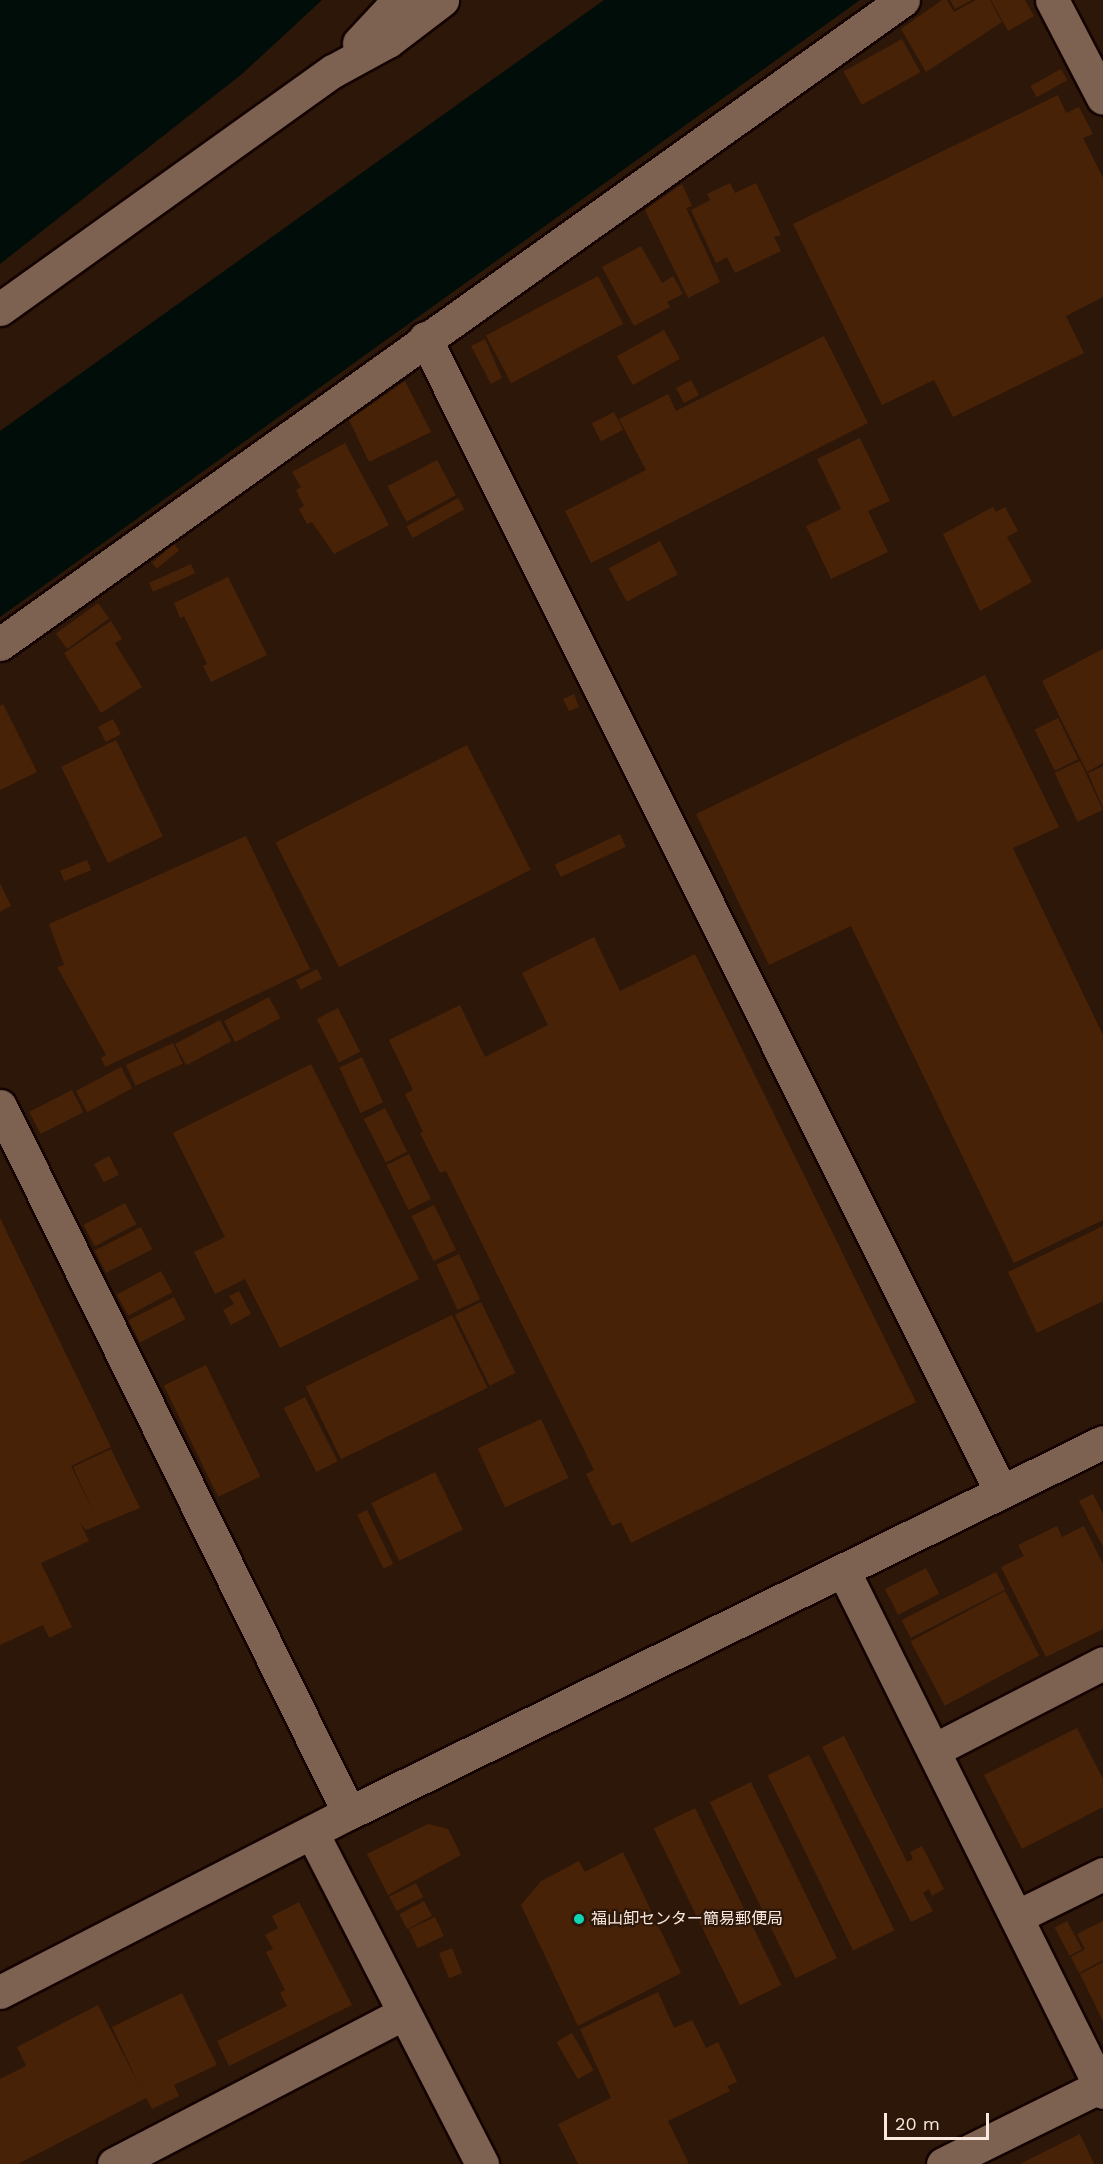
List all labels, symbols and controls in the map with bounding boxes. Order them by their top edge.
place label: 福山卸センター簡易郵便局 [591,1909,783,1929]
marker: 福山卸センター簡易郵便局 [572,1912,586,1926]
scale bar [887,2101,992,2139]
text: 20 m [895,2113,940,2134]

